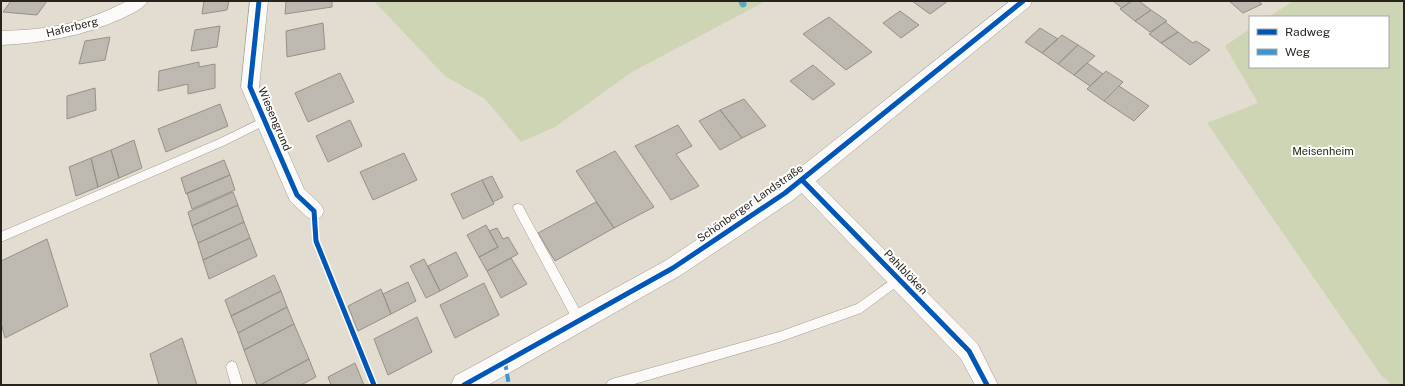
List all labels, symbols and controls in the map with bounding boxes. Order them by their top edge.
street label: Haferberg [45,15,99,39]
legend [1249,16,1389,68]
text: Radweg [1285,25,1330,39]
text: Weg [1285,45,1310,59]
street label: Wiesengrund [256,85,294,153]
park label: Meisenheim [1292,145,1354,157]
street label: Schönberger Landstraße [695,162,805,244]
street label: Pahlblöken [882,247,930,297]

